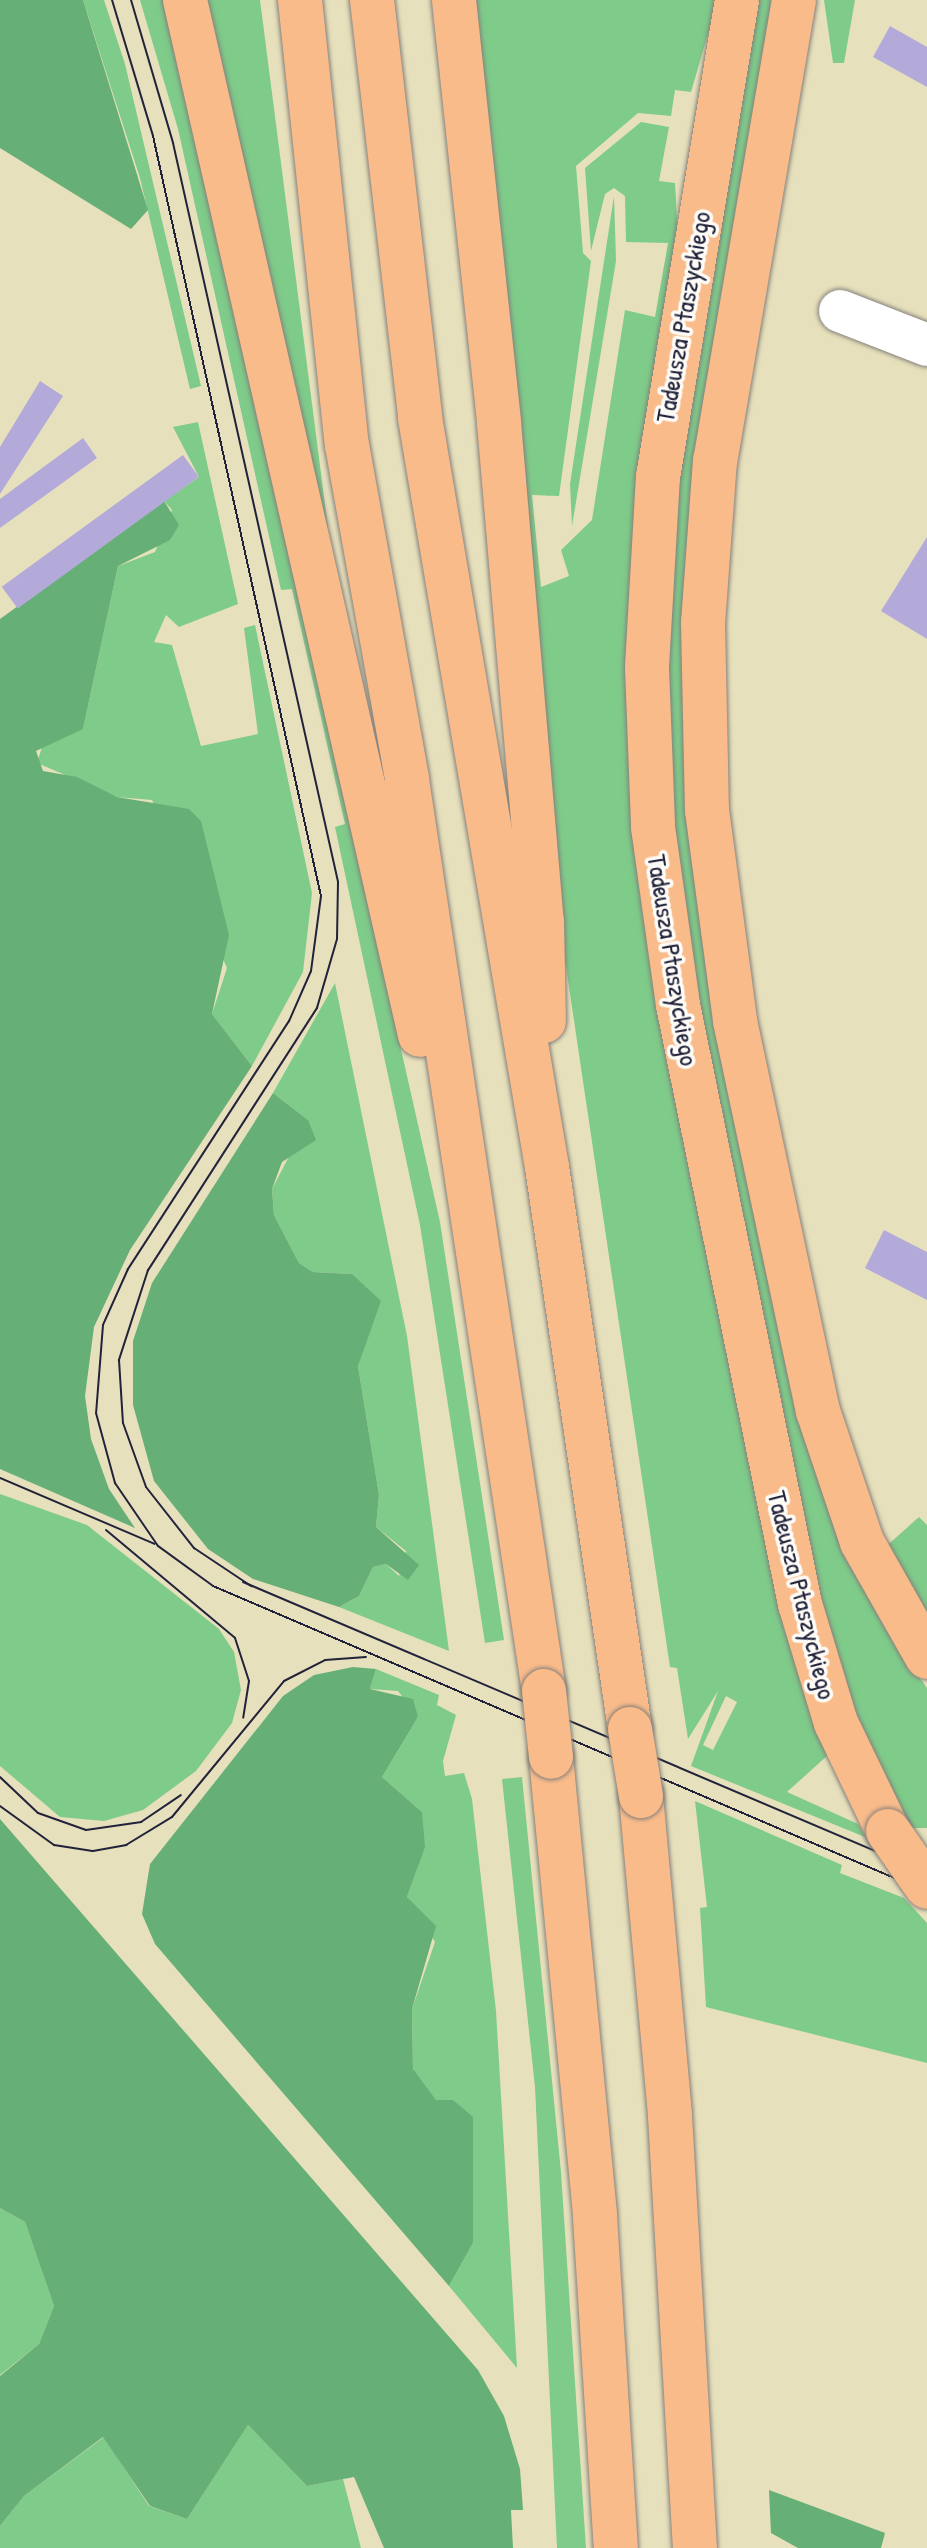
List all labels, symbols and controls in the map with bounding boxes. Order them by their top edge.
street label: Tadeusza Ptaszyckiego [649,209,717,425]
street label: Tadeusza Ptaszyckiego [641,852,705,1068]
street label: Tadeusza Ptaszyckiego [761,1488,843,1702]

